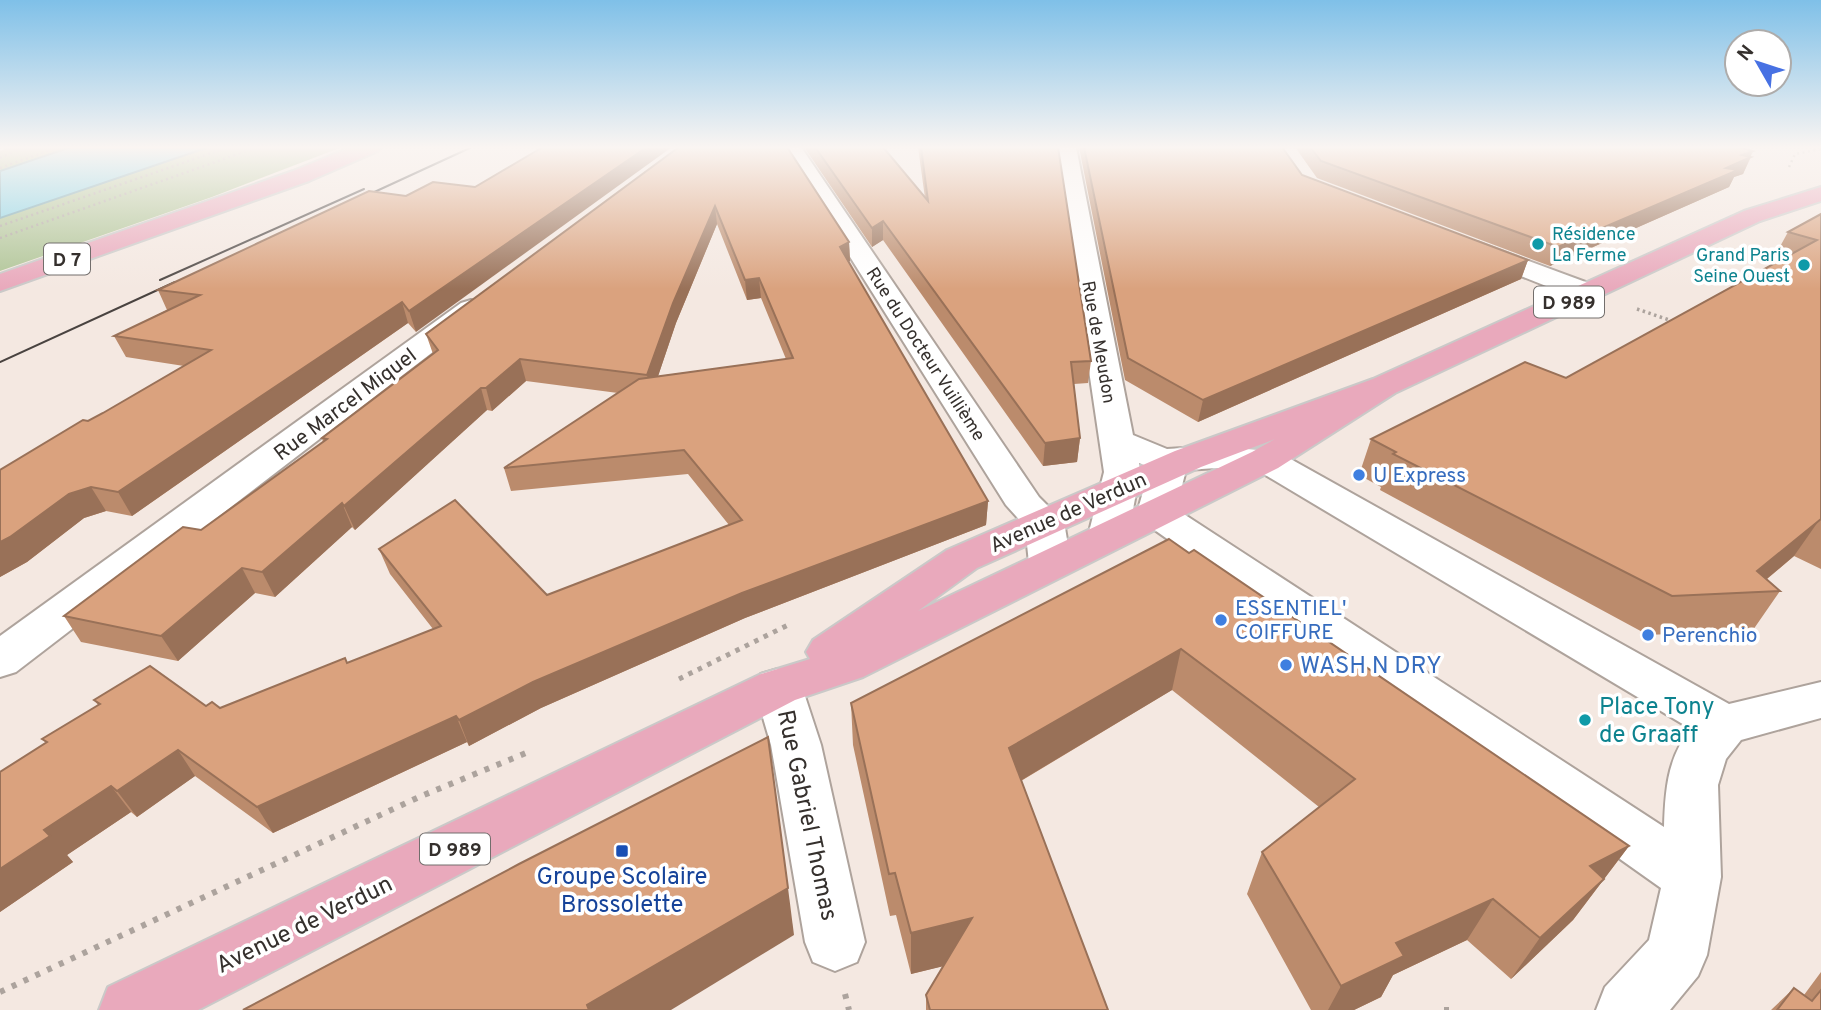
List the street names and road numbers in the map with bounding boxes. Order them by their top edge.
road number: D 7 [44,244,90,274]
street label: Rue du Docteur Vuillième [860,264,990,446]
street label: Rue de Meudon [1075,279,1120,405]
road number: D 989 [1534,286,1604,318]
street label: Rue Marcel Miquel [269,343,423,468]
street label: Avenue de Verdun [986,467,1151,560]
street label: Rue Gabriel Thomas [769,707,843,924]
road number: D 989 [420,834,490,864]
street label: Avenue de Verdun [212,870,398,982]

